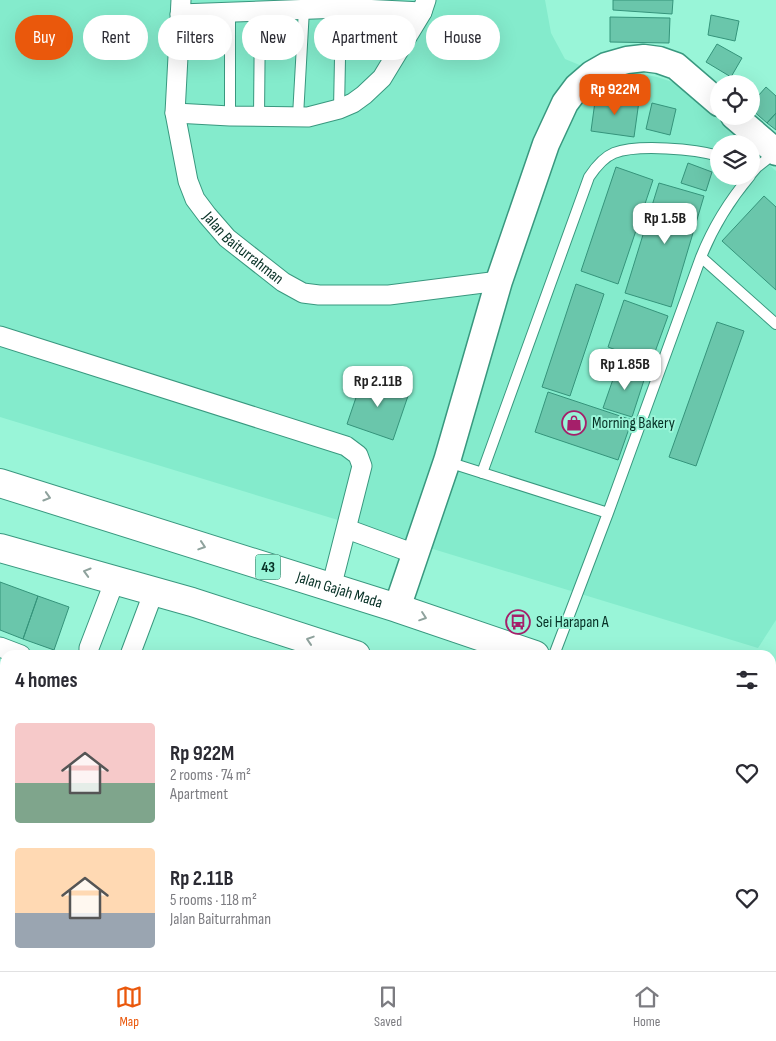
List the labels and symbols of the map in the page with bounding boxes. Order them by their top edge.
pin: Rp 922M [569,74,661,116]
pin: Rp 1.5B [619,202,711,245]
street label: Jalan Baiturrahman [198,207,287,288]
pin: Rp 1.85B [573,348,677,391]
pin: Rp 2.11B [326,366,430,408]
shop icon: Morning Bakery [561,410,587,436]
place label: Morning Bakery [592,414,675,433]
one-way arrow [42,492,50,502]
one-way arrow [197,540,205,550]
road number: 43 [256,554,280,580]
street label: Jalan Gajah Mada [293,567,385,612]
one-way arrow [84,568,92,578]
bus stop icon: Sei Harapan A [505,609,531,635]
one-way arrow [418,611,427,621]
place label: Sei Harapan A [536,613,609,632]
one-way arrow [306,636,314,646]

